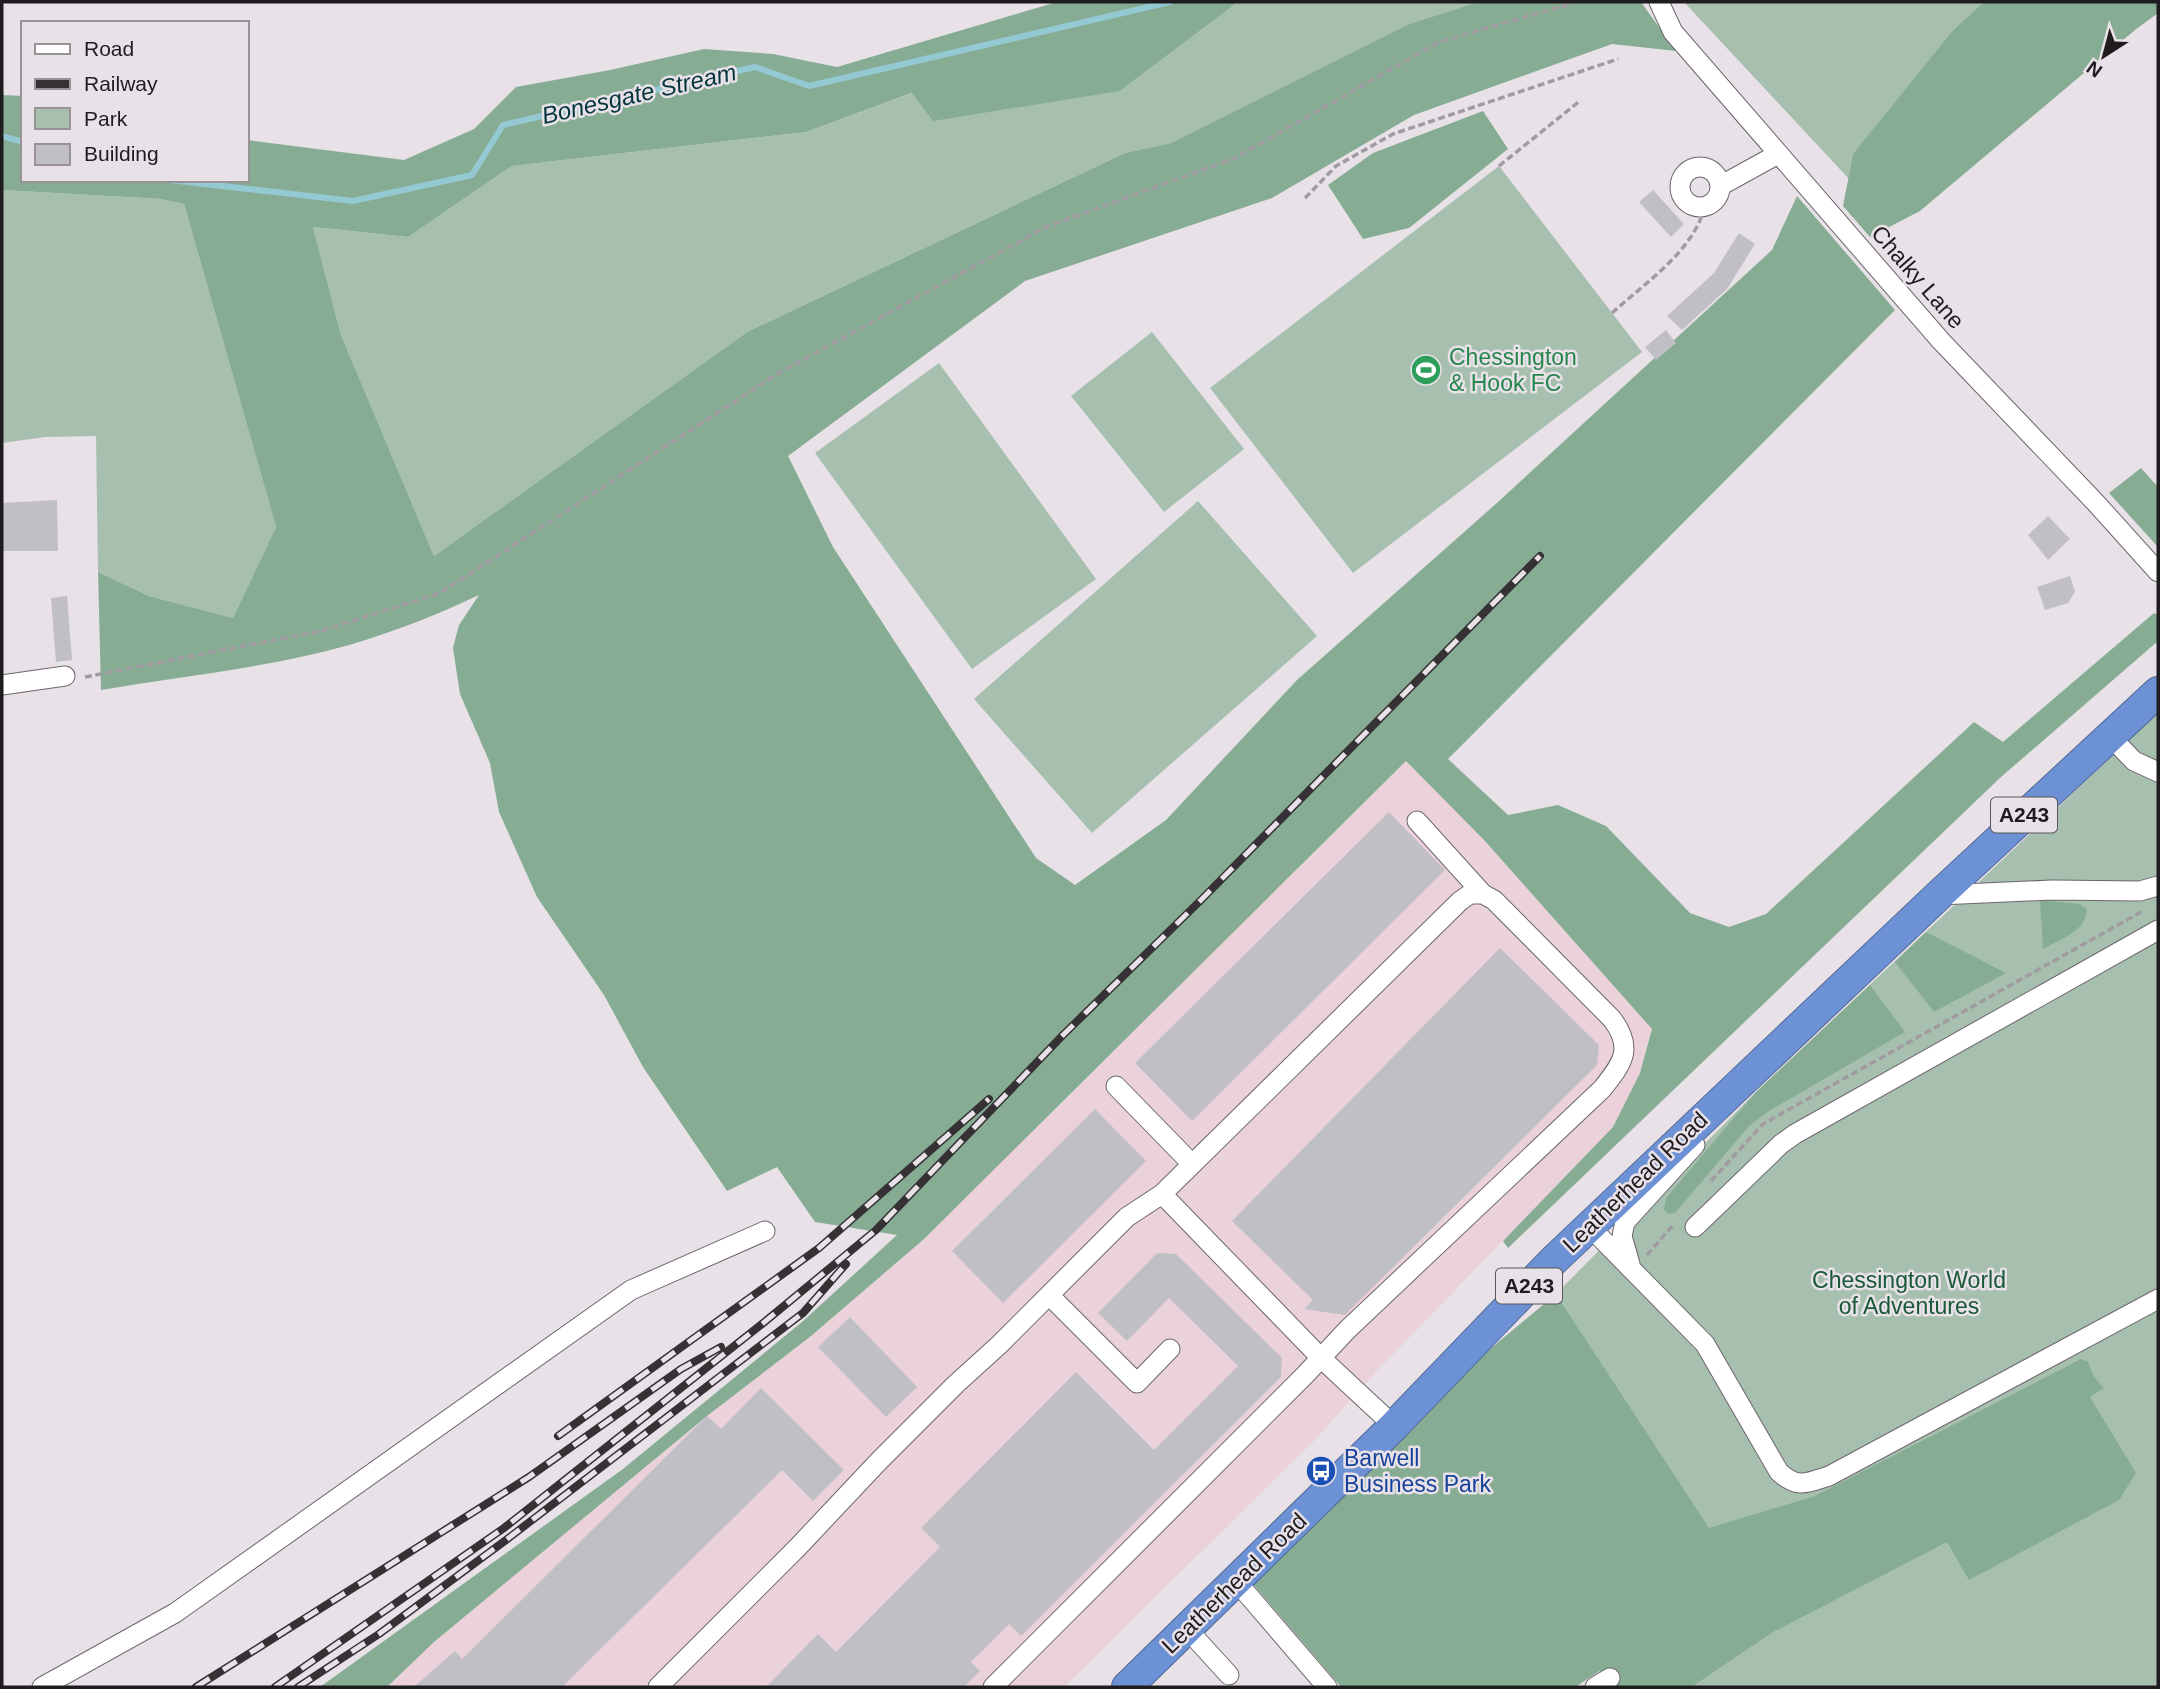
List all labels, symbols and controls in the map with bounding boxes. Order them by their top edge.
legend [21,21,248,182]
north arrow [2069,21,2139,91]
text: Road [84,37,134,60]
text: N [2083,57,2106,82]
water label: Bonesgate Stream [539,58,739,129]
text: Railway [84,72,158,95]
text: Park [84,107,128,130]
text: Building [84,142,159,165]
street label: Chalky Lane [1866,220,1970,334]
place label: Chessington & Hook FC [1449,344,1577,396]
sports icon: Chessington & Hook FC [1409,353,1443,387]
road number: A243 [1991,798,2057,832]
street label: Leatherhead Road [1557,1106,1713,1258]
park label: Chessington World of Adventures [1812,1267,2006,1319]
road number: A243 [1496,1268,1562,1304]
place label: Barwell Business Park [1344,1445,1492,1497]
bus stop icon: Barwell Business Park [1304,1454,1338,1488]
street label: Leatherhead Road [1156,1507,1312,1659]

